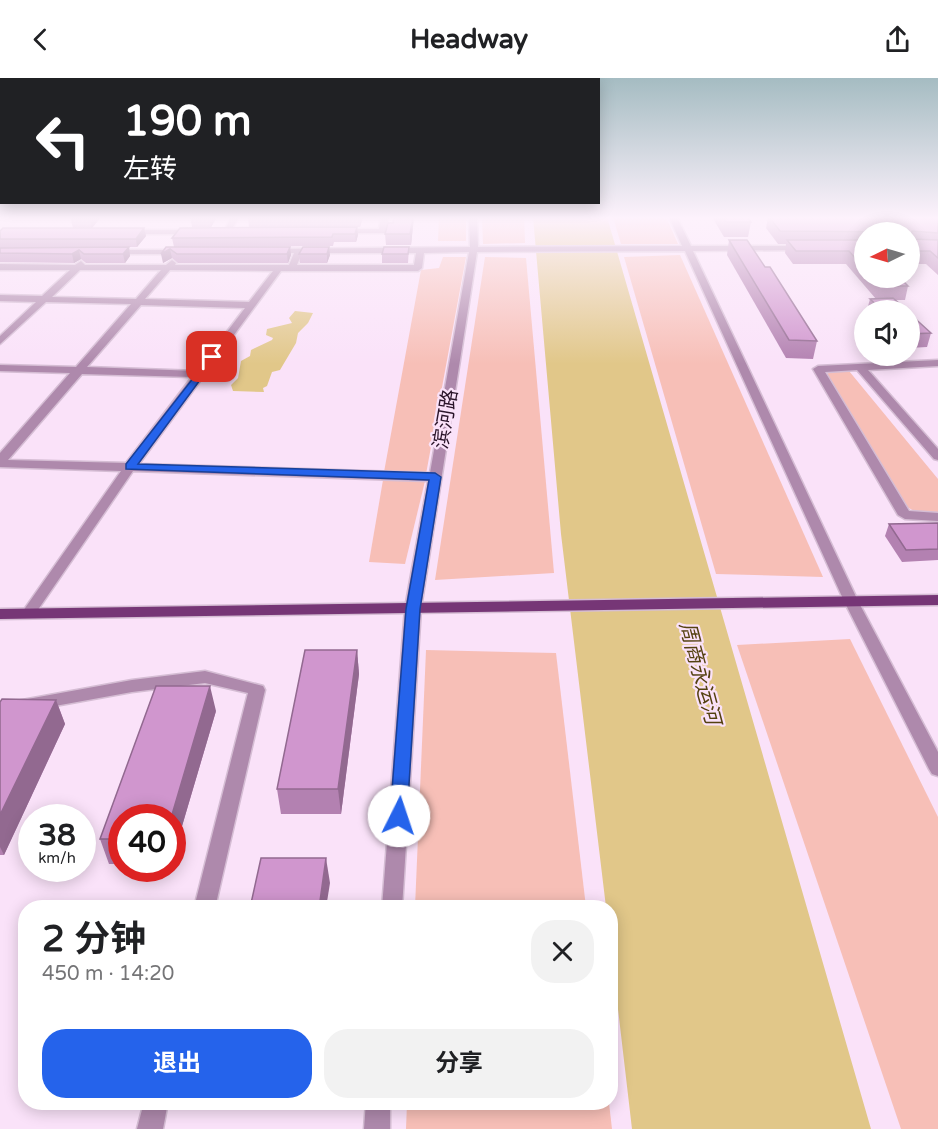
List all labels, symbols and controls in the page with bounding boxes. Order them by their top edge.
icon: back [24,23,57,56]
text: Headway [410,23,528,56]
icon: share [881,23,914,56]
text: 190 m [123,96,252,147]
icon: left [24,102,102,180]
text: 左转 [123,153,177,186]
north arrow [854,222,920,288]
map controls [854,222,920,366]
button: sound [854,300,920,366]
pin [186,331,237,382]
icon: arrive [195,340,228,373]
street label: 滨河路 [429,388,463,451]
water label: 周商永运河 [674,619,726,731]
position arrow [367,784,431,848]
speed limit sign: 40 [108,804,186,882]
text: 38 [38,817,76,854]
text: km/h [38,849,76,867]
text: 2 分钟 [42,918,146,961]
button: close [531,920,594,983]
text: 450 m · 14:20 [42,962,174,986]
button: 退出 [42,1029,312,1098]
button: 分享 [324,1029,594,1098]

